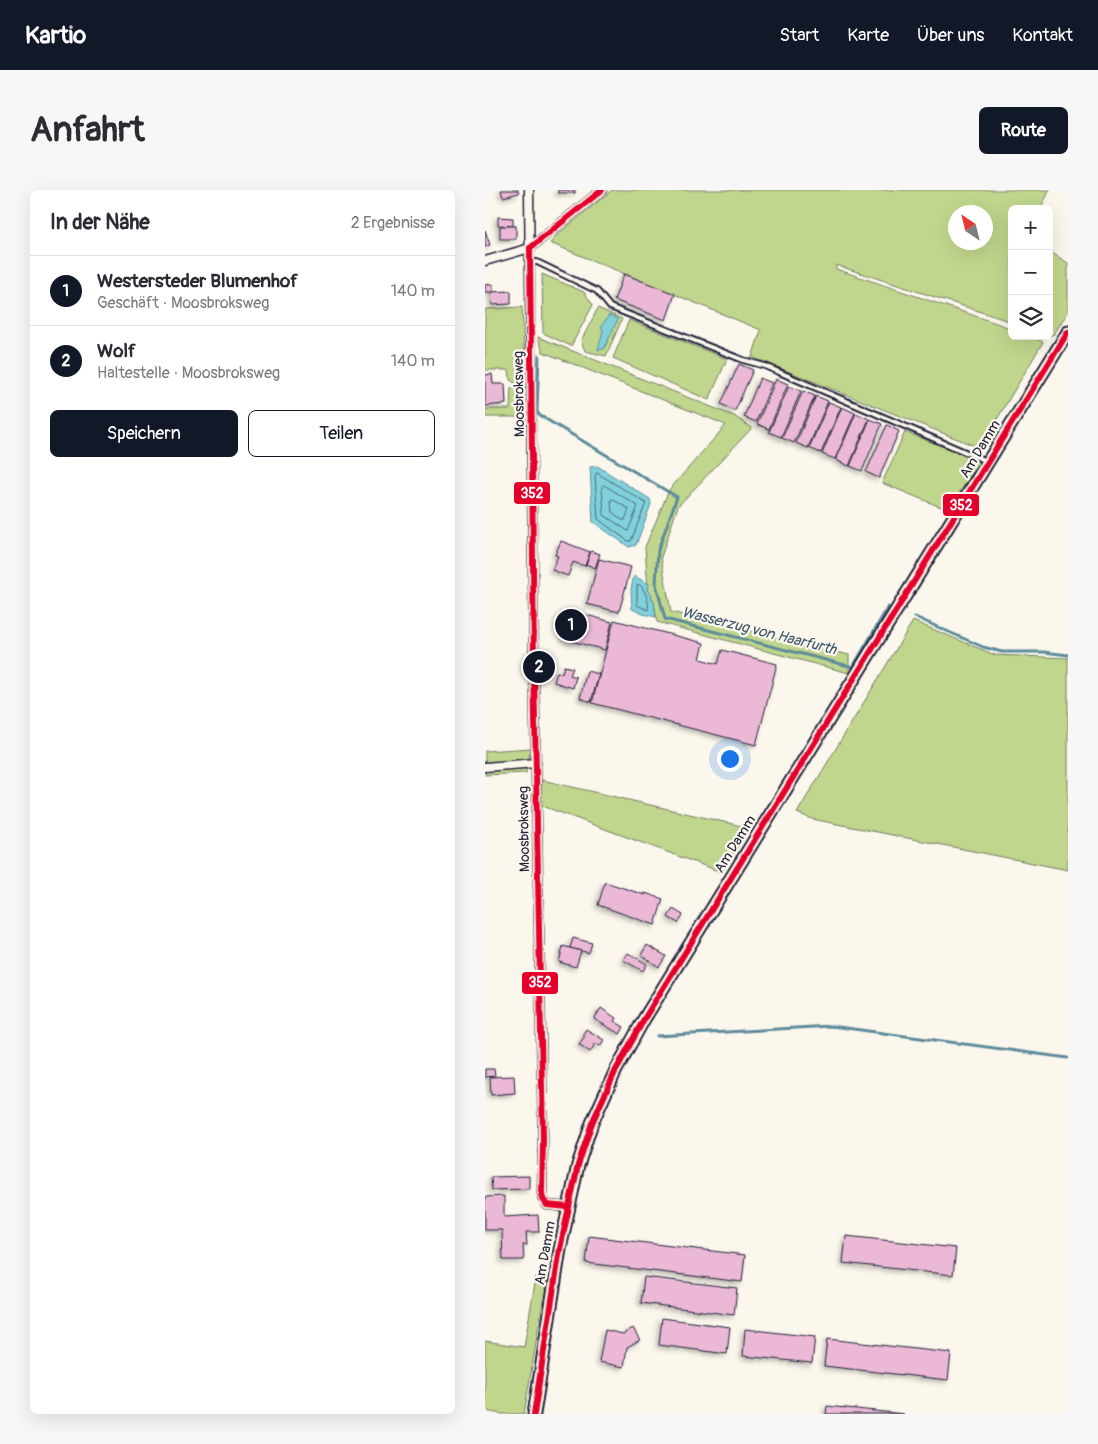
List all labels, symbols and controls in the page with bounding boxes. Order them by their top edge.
text: Kartio [25,21,86,50]
text: Start [779,24,819,47]
text: Karte [847,24,889,47]
text: Über uns [917,24,984,47]
text: Kontakt [1012,24,1073,47]
button: Route [979,107,1068,154]
text: Anfahrt [30,108,145,152]
north arrow [948,205,993,250]
map controls [1008,205,1053,340]
button: + [1008,205,1053,250]
text: In der Nähe [50,209,150,236]
text: 2 Ergebnisse [351,213,435,233]
button: − [1008,250,1053,295]
text: Westersteder Blumenhof [97,269,298,293]
text: 1 [63,281,69,301]
text: 140 m [391,281,435,301]
text: Geschäft · Moosbroksweg [97,293,269,313]
button: layers [1008,295,1053,340]
text: Wolf [97,339,136,363]
text: 2 [62,351,70,371]
text: 140 m [391,351,435,371]
street label: Moosbroksweg [510,351,528,437]
text: Haltestelle · Moosbroksweg [97,363,280,383]
button: Speichern [50,410,238,457]
button: Teilen [248,410,435,457]
street label: Am Damm [956,417,1004,481]
line badge: 352 [513,481,551,505]
text: 352 [520,485,544,502]
line badge: 352 [942,493,980,517]
text: 352 [949,497,973,514]
water label: Wasserzug von Haarfurth [680,603,839,660]
pin: 1 [555,606,587,644]
pin: 2 [523,648,555,686]
your location [717,746,743,772]
street label: Moosbroksweg [515,786,533,872]
street label: Am Damm [711,812,759,876]
line badge: 352 [521,971,559,995]
text: 352 [528,974,552,991]
street label: Am Damm [531,1220,559,1286]

